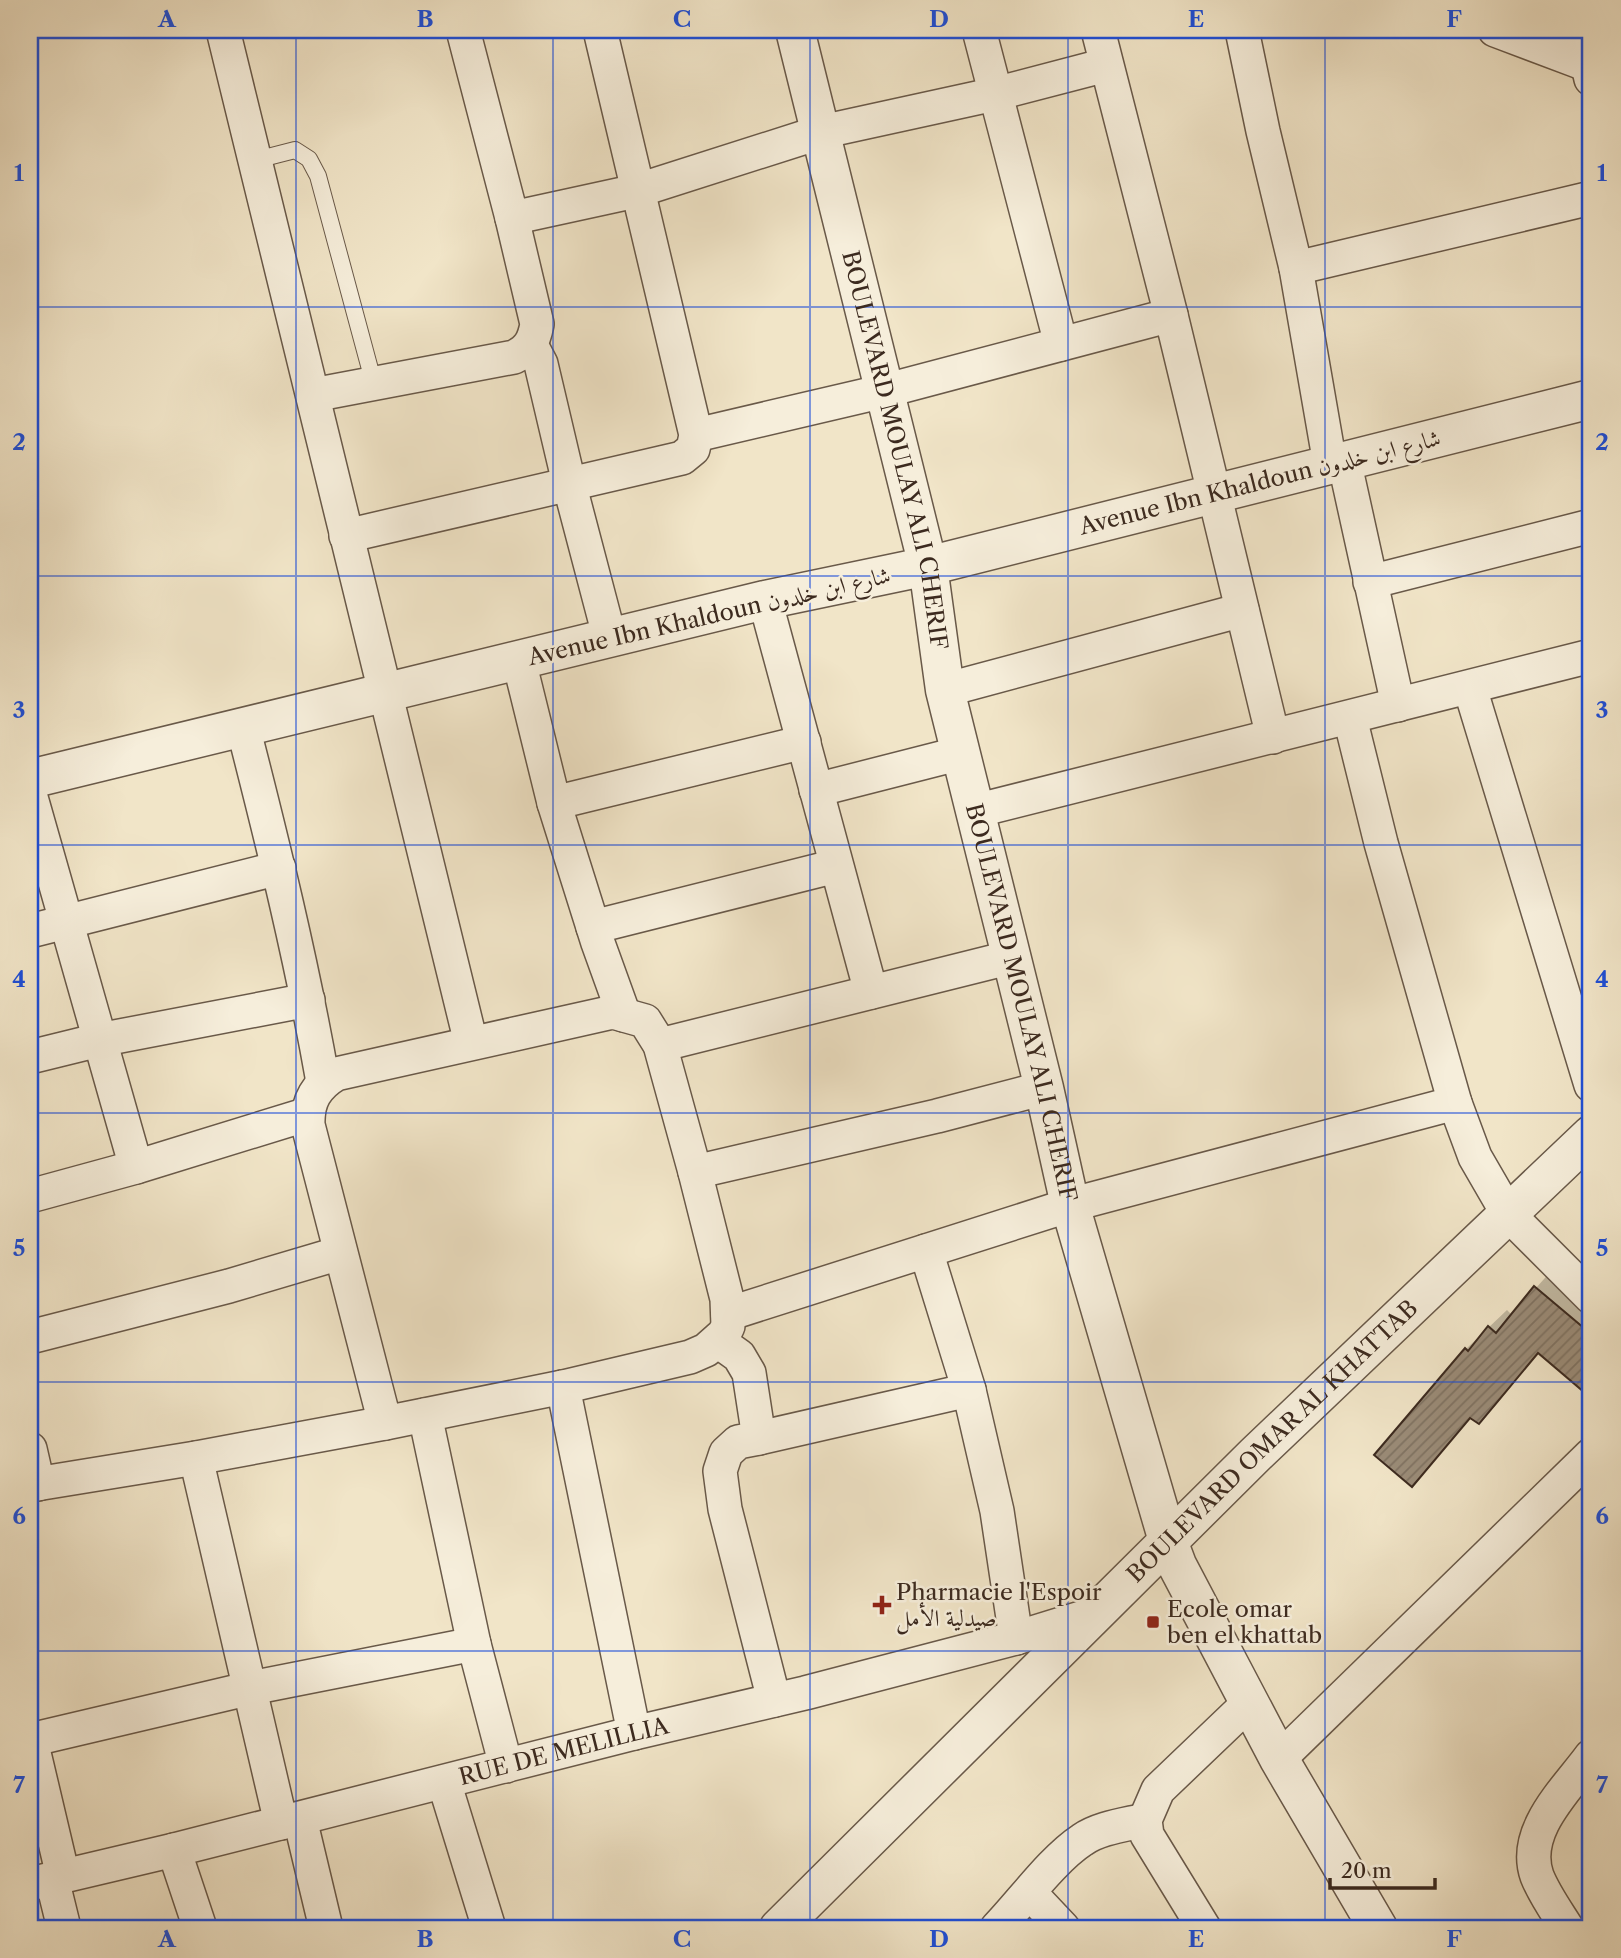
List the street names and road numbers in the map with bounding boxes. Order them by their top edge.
street label: BOULEVARD MOULAY ALI CHERIF [836,248,953,651]
street label: Avenue Ibn Khaldoun شارع ابن خلدون [1076,424,1445,547]
street label: Avenue Ibn Khaldoun شارع ابن خلدون [524,561,894,677]
street label: BOULEVARD MOULAY ALI CHERIF [960,800,1083,1204]
street label: BOULEVARD OMAR AL KHATTAB [1121,1294,1423,1588]
street label: RUE DE MELILLIA [456,1711,672,1791]

